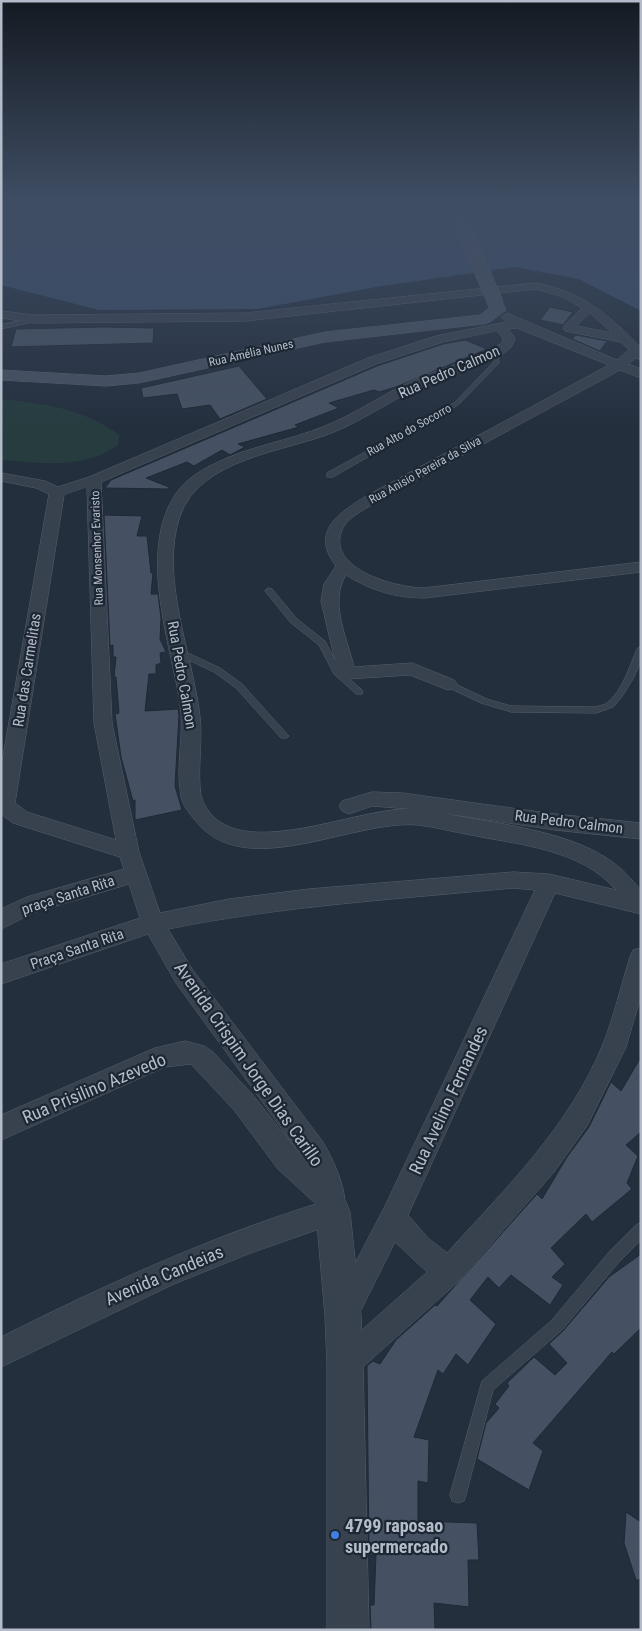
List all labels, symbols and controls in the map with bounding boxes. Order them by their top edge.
street label: Rua Amélia Nunes [207,336,295,370]
street label: Rua Pedro Calmon [395,342,503,402]
street label: Rua Alto do Socorro [364,401,454,459]
street label: Rua Anisio Pereira da Silva [366,433,484,507]
street label: Rua Monsenhor Evaristo [88,490,106,606]
street label: Rua das Carmelitas [9,612,45,728]
street label: Rua Pedro Calmon [164,620,200,730]
street label: Rua Pedro Calmon [514,806,624,838]
street label: praça Santa Rita [19,871,117,919]
street label: Praça Santa Rita [28,925,126,973]
street label: Avenida Crispim Jorge Dias Carillo [170,958,328,1170]
street label: Rua Avelino Fernandes [404,1023,492,1177]
street label: Rua Prisilino Azevedo [19,1048,169,1128]
street label: Avenida Candeias [102,1241,226,1309]
place label: 4799 raposao supermercado [345,1515,448,1557]
marker: 4799 raposao supermercado [329,1529,341,1541]

